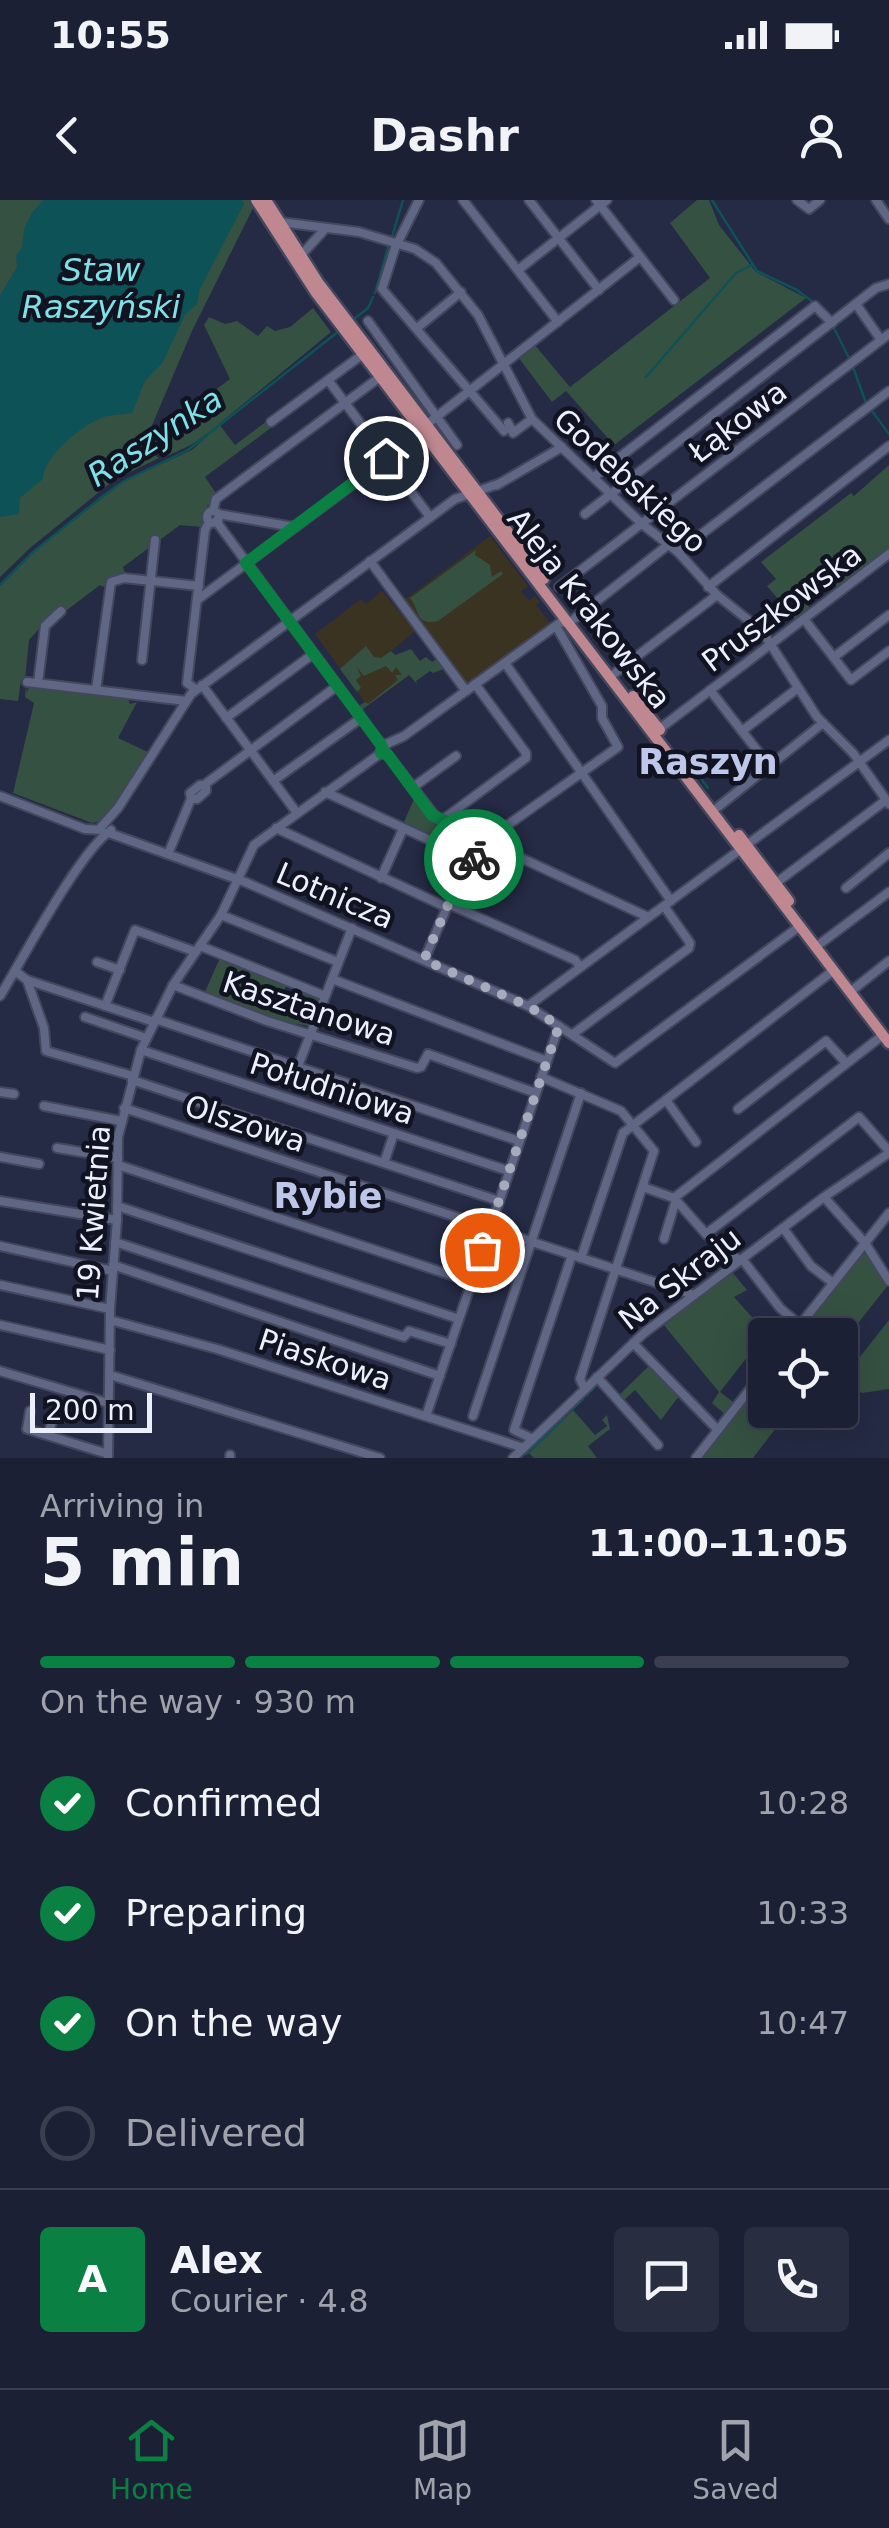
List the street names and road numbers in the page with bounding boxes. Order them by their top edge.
street label: Łąkowa [681,374,793,470]
street label: Godebskiego [547,401,714,560]
street label: Aleja Krakowska [500,502,678,716]
street label: Pruszkowska [695,536,868,679]
street label: Lotnicza [271,855,399,936]
street label: Kasztanowa [218,964,400,1053]
street label: Południowa [246,1046,419,1132]
street label: Olszowa [180,1088,310,1159]
street label: 19 Kwietnia [70,1124,117,1302]
street label: Na Skraju [612,1220,748,1337]
street label: Piaskowa [254,1322,396,1397]

